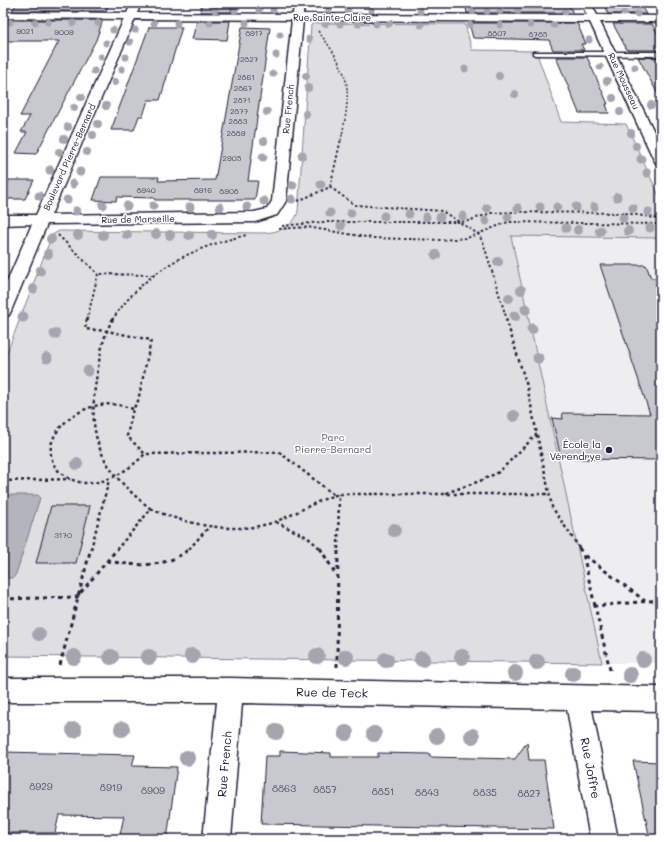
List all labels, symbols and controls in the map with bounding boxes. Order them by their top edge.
street label: Rue Sainte-Claire [293,12,371,23]
house number: 9021 [16,26,34,36]
house number: 9009 [54,27,74,37]
house number: 8917 [245,28,263,38]
house number: 8807 [487,28,507,38]
house number: 8785 [529,29,548,39]
street label: Rue Mousseau [606,51,642,111]
house number: 2827 [240,54,259,64]
house number: 2861 [237,72,255,82]
house number: 2867 [234,83,253,93]
street label: Rue French [280,84,296,134]
house number: 2871 [233,95,251,105]
street label: Boulevard Pierre-Bernard [40,102,98,212]
house number: 2877 [230,106,249,116]
house number: 2883 [229,116,248,126]
house number: 2889 [227,128,246,138]
house number: 2905 [223,153,242,163]
house number: 8940 [136,185,156,195]
house number: 8916 [194,185,212,195]
house number: 8908 [219,186,239,196]
street label: Rue de Marseille [101,213,175,225]
park label: Parc Pierre-Bernard [295,430,371,456]
place label: École la Vérendrye [550,437,601,463]
marker: École la Vérendrye [604,445,614,455]
house number: 3170 [54,530,72,540]
street label: Rue de Teck [296,683,368,701]
street label: Rue French [213,730,235,798]
street label: Rue Joffre [577,736,605,800]
house number: 8929 [29,779,53,793]
house number: 8919 [100,780,122,794]
house number: 8863 [272,781,296,795]
house number: 8857 [313,782,337,796]
house number: 8909 [141,783,165,797]
house number: 8851 [372,784,394,798]
house number: 8843 [415,785,439,799]
house number: 8835 [473,785,497,799]
house number: 8827 [517,786,541,800]

